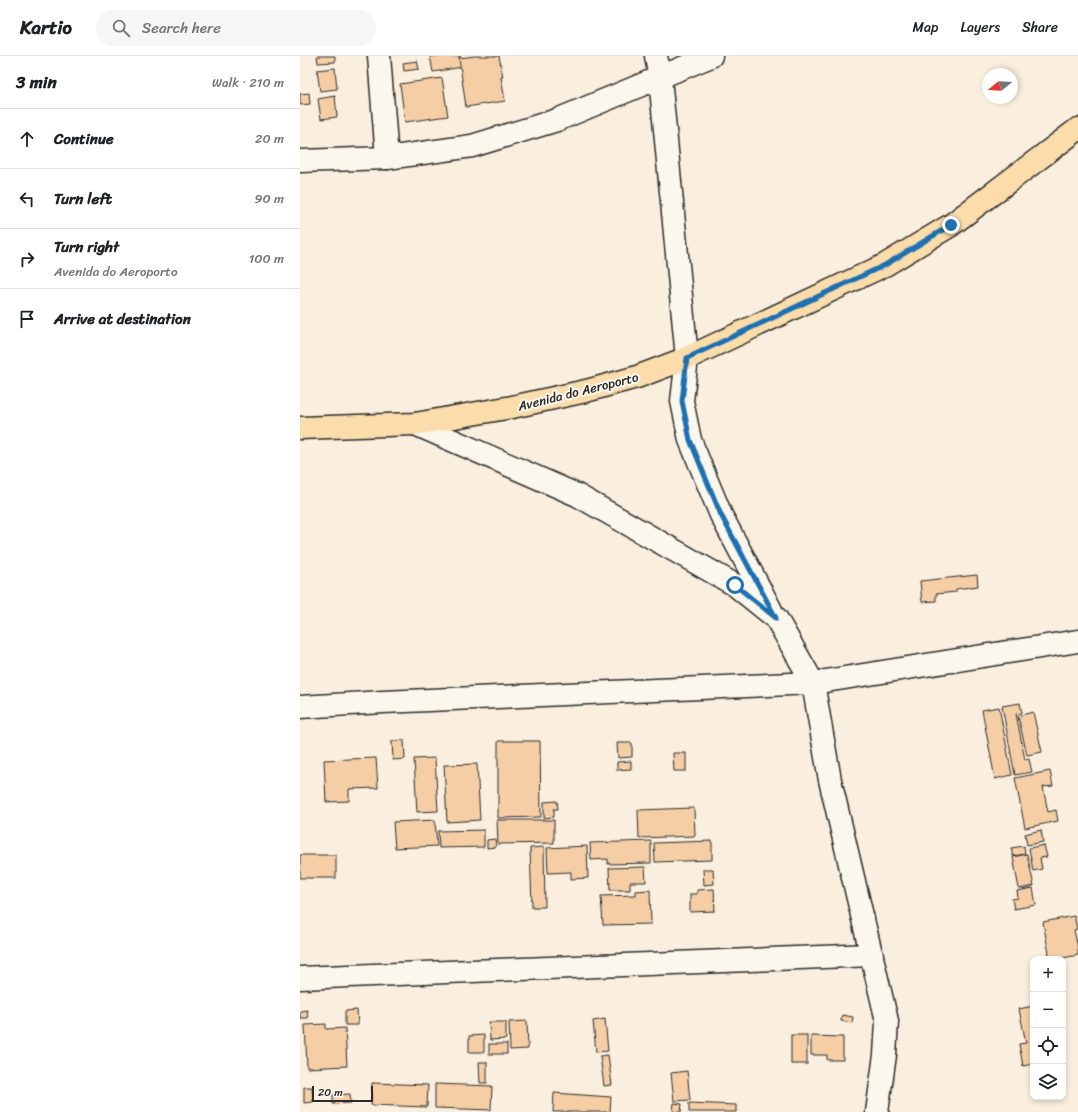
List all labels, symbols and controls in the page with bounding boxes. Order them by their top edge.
search box [96,10,376,46]
text: Kartio [20,11,72,44]
text: Search here [142,15,221,41]
text: Map [913,15,938,40]
text: Layers [960,15,1000,40]
text: Share [1022,15,1058,40]
icon: search [110,17,132,39]
text: 3 min [16,67,57,97]
north arrow [982,68,1018,104]
text: Walk · 210 m [212,71,284,94]
text: Continue [54,126,114,152]
text: 20 m [255,127,284,150]
icon: ahead [16,128,38,150]
text: Turn left [54,186,112,212]
text: 90 m [254,187,284,210]
icon: left [16,188,38,210]
route end [942,216,960,234]
text: Turn right [54,234,119,260]
text: 100 m [249,247,284,270]
icon: right [16,248,38,270]
text: Avenida do Aeroporto [54,260,178,283]
text: Arrive at destination [54,306,191,332]
icon: arrive [16,308,38,330]
street label: Avenida do Aeroporto [514,365,641,418]
route start [726,576,744,594]
map controls [1030,956,1066,1100]
button: + [1030,956,1066,992]
button: − [1030,992,1066,1028]
button: locate [1030,1028,1066,1064]
button: layers [1030,1064,1066,1100]
text: 20 m [318,1083,343,1102]
scale bar [312,1084,373,1103]

